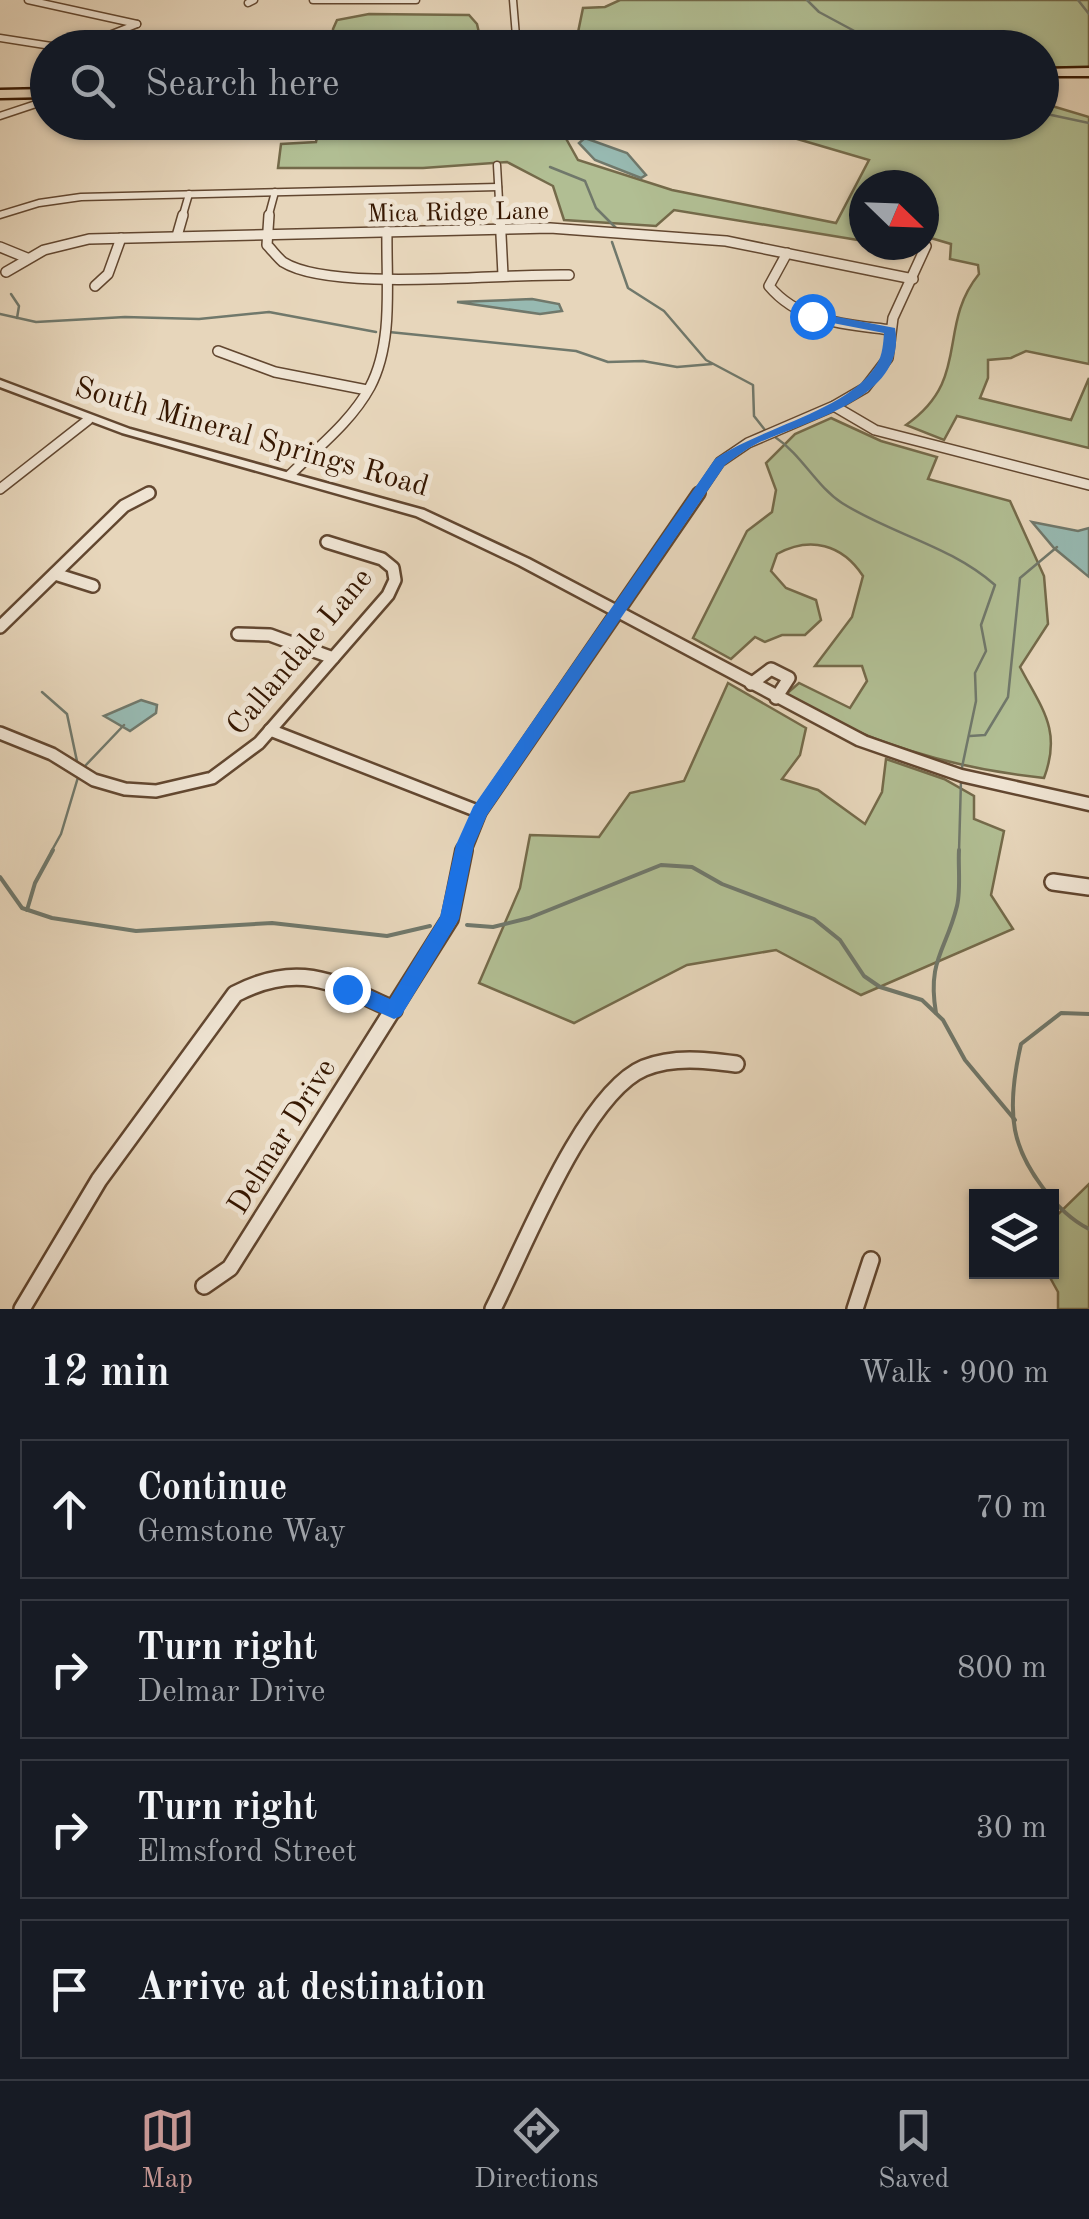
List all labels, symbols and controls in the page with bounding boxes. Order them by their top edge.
search box [30,30,1059,140]
icon: search [65,58,120,113]
text: Search here [145,66,340,104]
north arrow [849,170,939,260]
street label: Mica Ridge Lane [367,199,549,228]
route start [790,294,836,340]
street label: South Mineral Springs Road [71,373,432,503]
street label: Callandale Lane [222,563,379,742]
route end [325,967,371,1013]
street label: Delmar Drive [223,1054,342,1220]
map controls [969,1189,1059,1279]
button: layers [969,1189,1059,1279]
text: 12 min [40,1353,170,1395]
text: Walk · 900 m [859,1358,1049,1390]
text: Continue [137,1470,287,1508]
icon: ahead [42,1482,97,1537]
text: 70 m [976,1493,1047,1525]
text: Gemstone Way [137,1517,346,1549]
text: Turn right [137,1630,317,1668]
icon: right [42,1642,97,1697]
text: 800 m [957,1653,1047,1685]
text: Delmar Drive [137,1677,325,1709]
text: Turn right [137,1790,317,1828]
icon: right [42,1802,97,1857]
text: 30 m [976,1813,1047,1845]
text: Elmsford Street [137,1837,357,1869]
icon: arrive [42,1962,97,2017]
text: Arrive at destination [137,1970,486,2008]
tab: Map [140,2103,195,2198]
tab: Directions [474,2103,599,2198]
tab: Saved [878,2103,949,2198]

